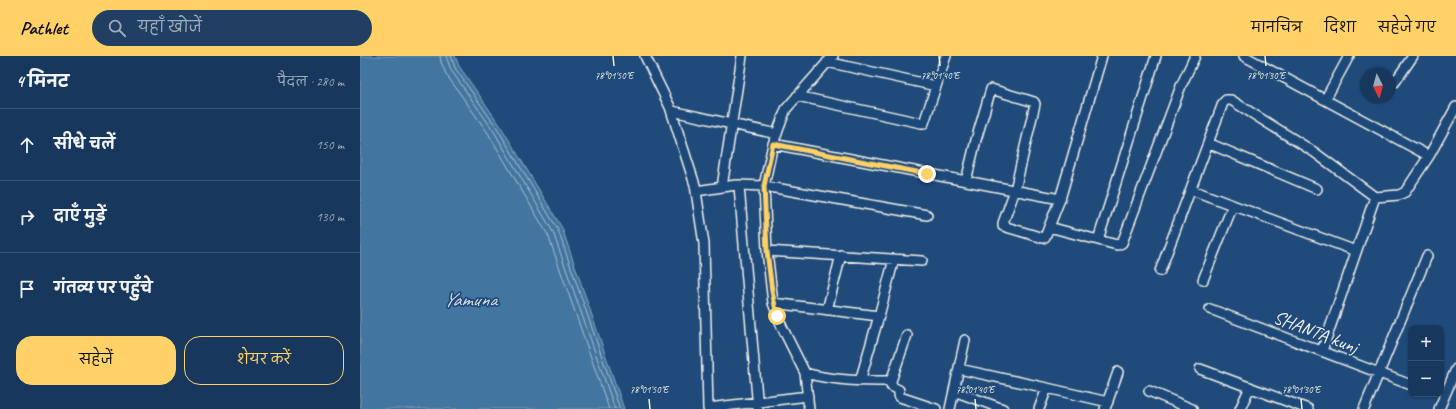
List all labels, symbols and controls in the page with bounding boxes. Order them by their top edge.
search box [92,10,372,46]
text: Pathlet [20,16,68,40]
icon: search [106,17,128,39]
text: यहाँ खोजें [138,18,202,37]
text: मानचित्र [1251,19,1302,36]
text: दिशा [1324,19,1356,36]
text: सहेजे गए [1378,19,1436,36]
north arrow [1360,68,1396,104]
text: 78°01'50"E [595,69,635,82]
text: 78°01'40"E [921,69,961,82]
text: 78°01'30"E [1247,69,1287,82]
text: 4 मिनट [16,71,69,92]
text: पैदल · 280 m [277,74,344,90]
icon: ahead [16,134,38,156]
text: सीधे चलें [54,135,115,154]
text: 150 m [316,137,344,153]
route end [918,165,936,183]
icon: right [16,206,38,228]
text: दाएँ मुड़ें [54,207,106,226]
text: 130 m [316,209,344,225]
icon: arrive [16,278,38,300]
text: गंतव्य पर पहुँचे [54,279,152,298]
water label: Yamuna [443,287,499,312]
street label: SHANTA kunj [1270,305,1363,360]
route start [768,307,786,325]
map controls [1408,325,1444,397]
button: + [1408,325,1444,361]
button: सहेजें [16,336,176,385]
button: शेयर करें [184,336,344,385]
button: − [1408,361,1444,397]
text: 78°01'50"E [630,383,670,396]
text: 78°01'40"E [956,383,996,396]
text: 78°01'30"E [1282,383,1322,396]

